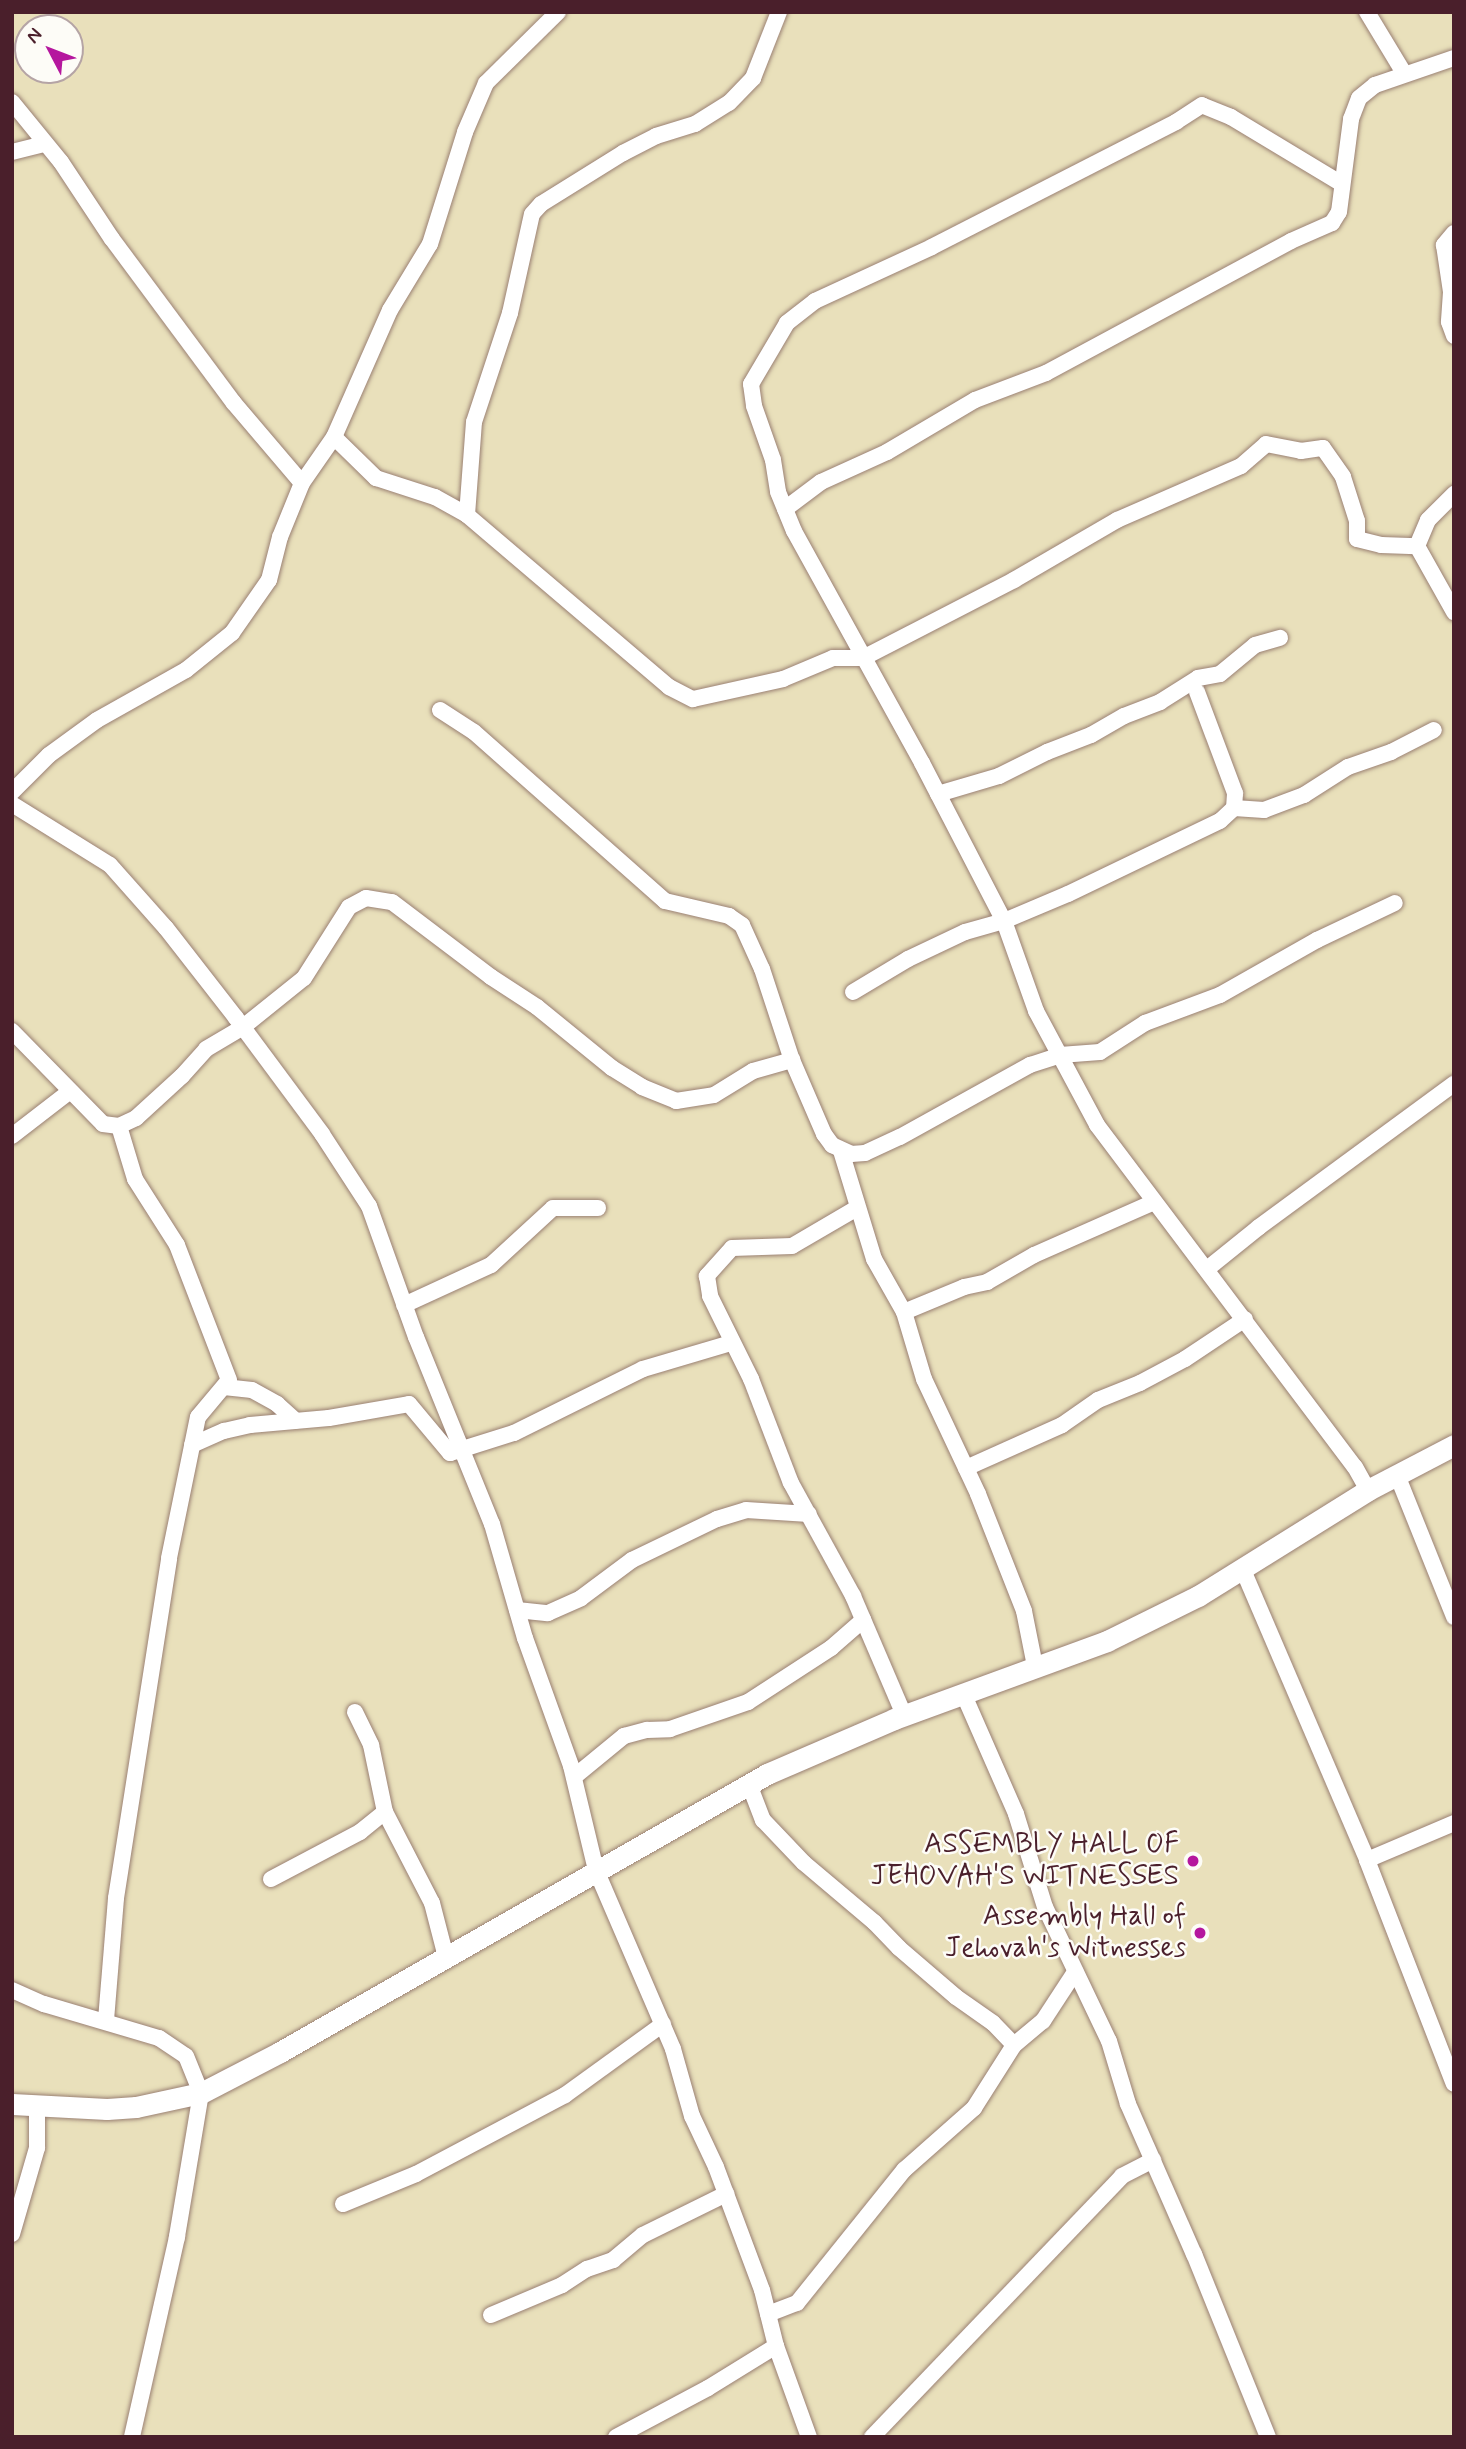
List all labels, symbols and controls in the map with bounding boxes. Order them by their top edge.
north arrow [14,14,84,84]
text: N [21,23,48,49]
place label: ASSEMBLY HALL OF JEHOVAH'S WITNESSES [868,1828,1179,1894]
marker: ASSEMBLY HALL OF JEHOVAH'S WITNESSES [1185,1853,1201,1869]
place label: Assembly Hall of Jehovah's Witnesses [938,1900,1186,1966]
marker: Assembly Hall of Jehovah's Witnesses [1192,1925,1208,1941]

